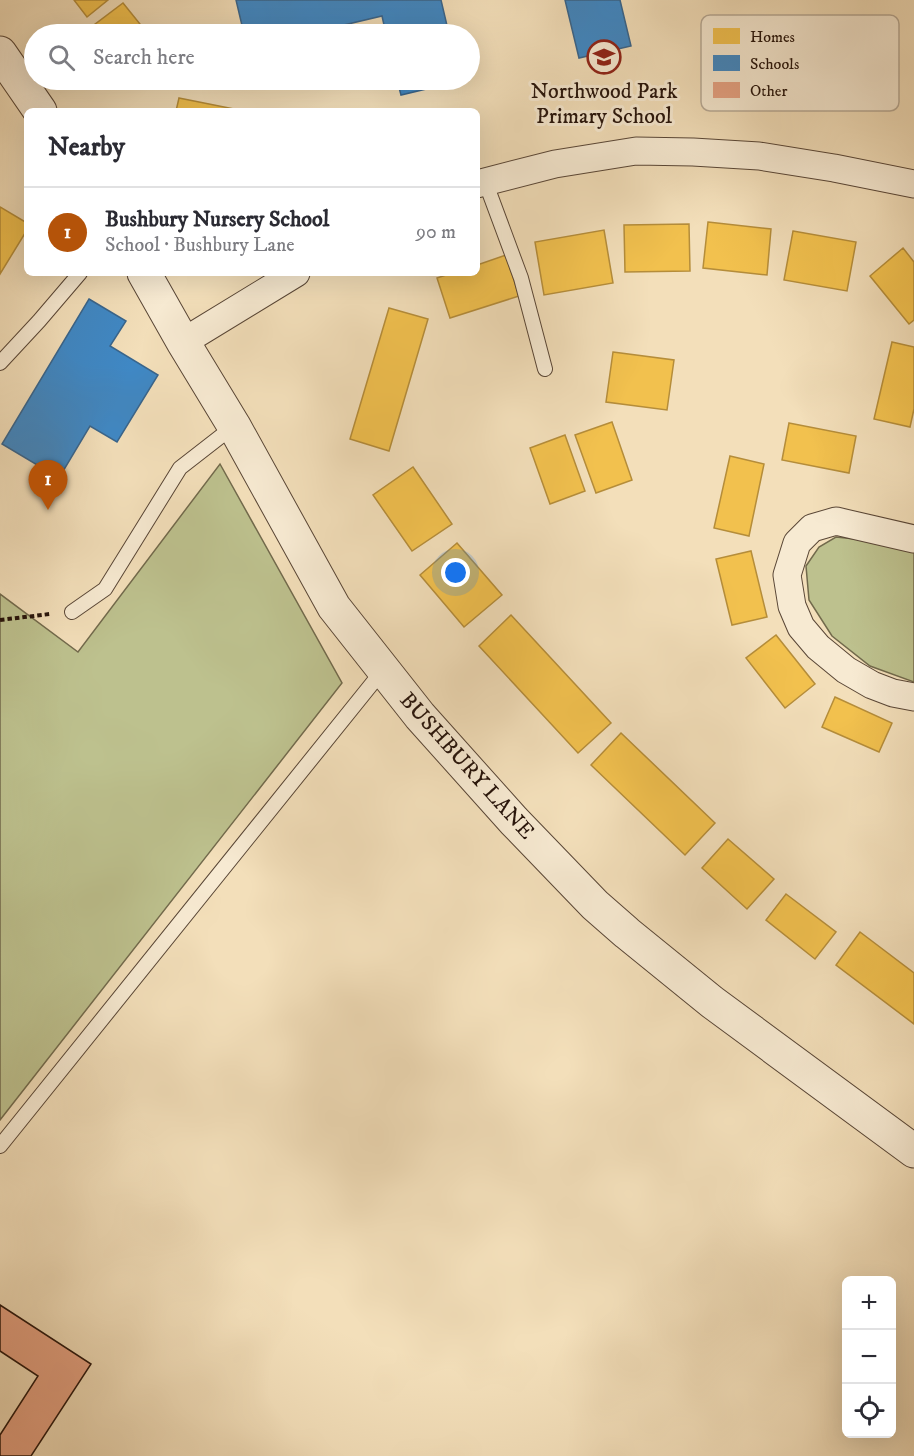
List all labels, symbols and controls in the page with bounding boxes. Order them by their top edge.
legend [701,15,899,111]
search box [24,24,480,90]
text: Homes [750,27,795,47]
school or university icon: Northwood Park Primary School [586,39,622,75]
icon: search [45,41,78,74]
text: Search here [93,44,195,71]
text: Schools [750,54,799,74]
place label: Northwood Park Primary School [530,78,678,130]
text: Other [750,81,787,101]
text: Nearby [48,131,125,164]
text: Bushbury Nursery School [105,206,329,233]
text: 1 [64,220,71,245]
text: 90 m [416,220,456,245]
text: School · Bushbury Lane [105,233,295,258]
pin: 1 [28,460,68,510]
your location [441,558,470,587]
street label: BUSHBURY LANE [394,687,540,845]
map controls [842,1276,896,1438]
button: + [842,1276,896,1330]
button: − [842,1330,896,1384]
button: locate [842,1384,896,1438]

